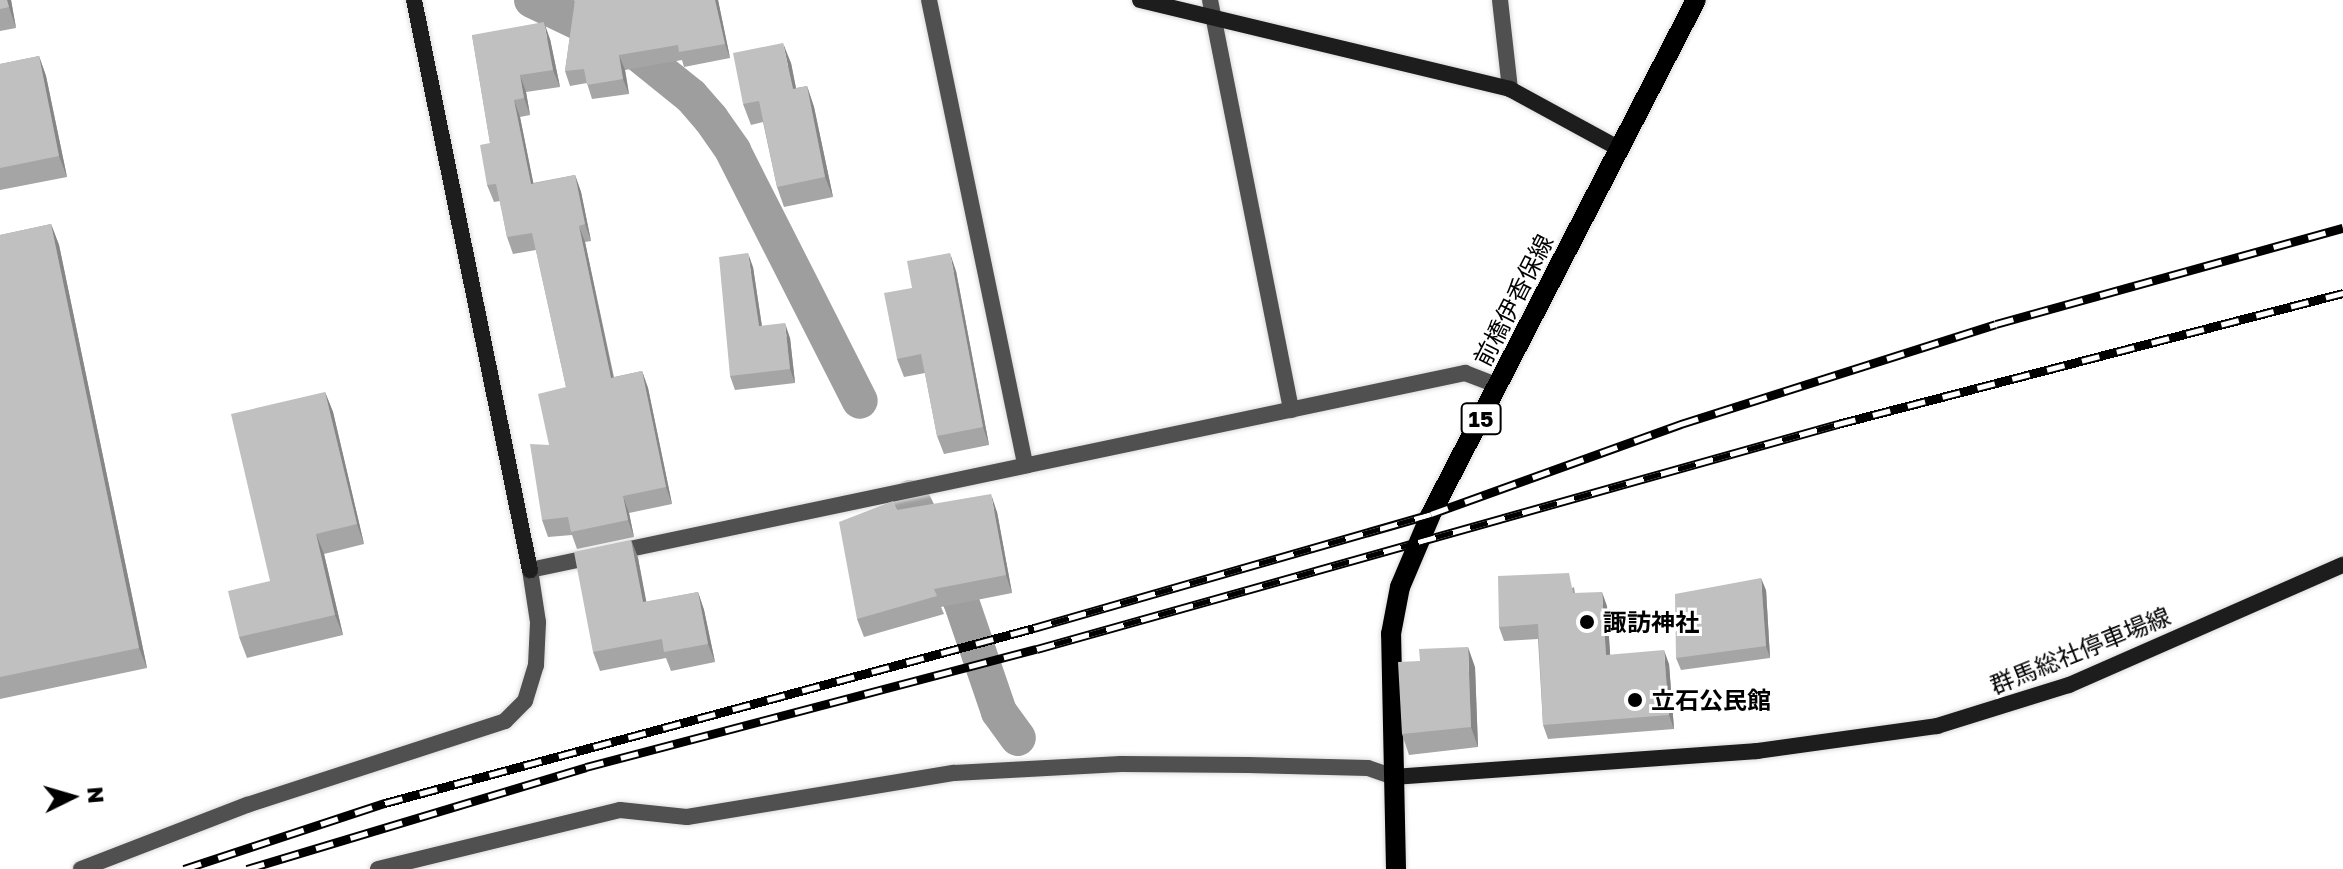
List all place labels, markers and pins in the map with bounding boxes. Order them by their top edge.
place label: 諏訪神社 [1603,608,1699,636]
marker: 諏訪神社 [1578,613,1596,631]
place label: 立石公民館 [1651,686,1771,714]
marker: 立石公民館 [1626,691,1644,709]

